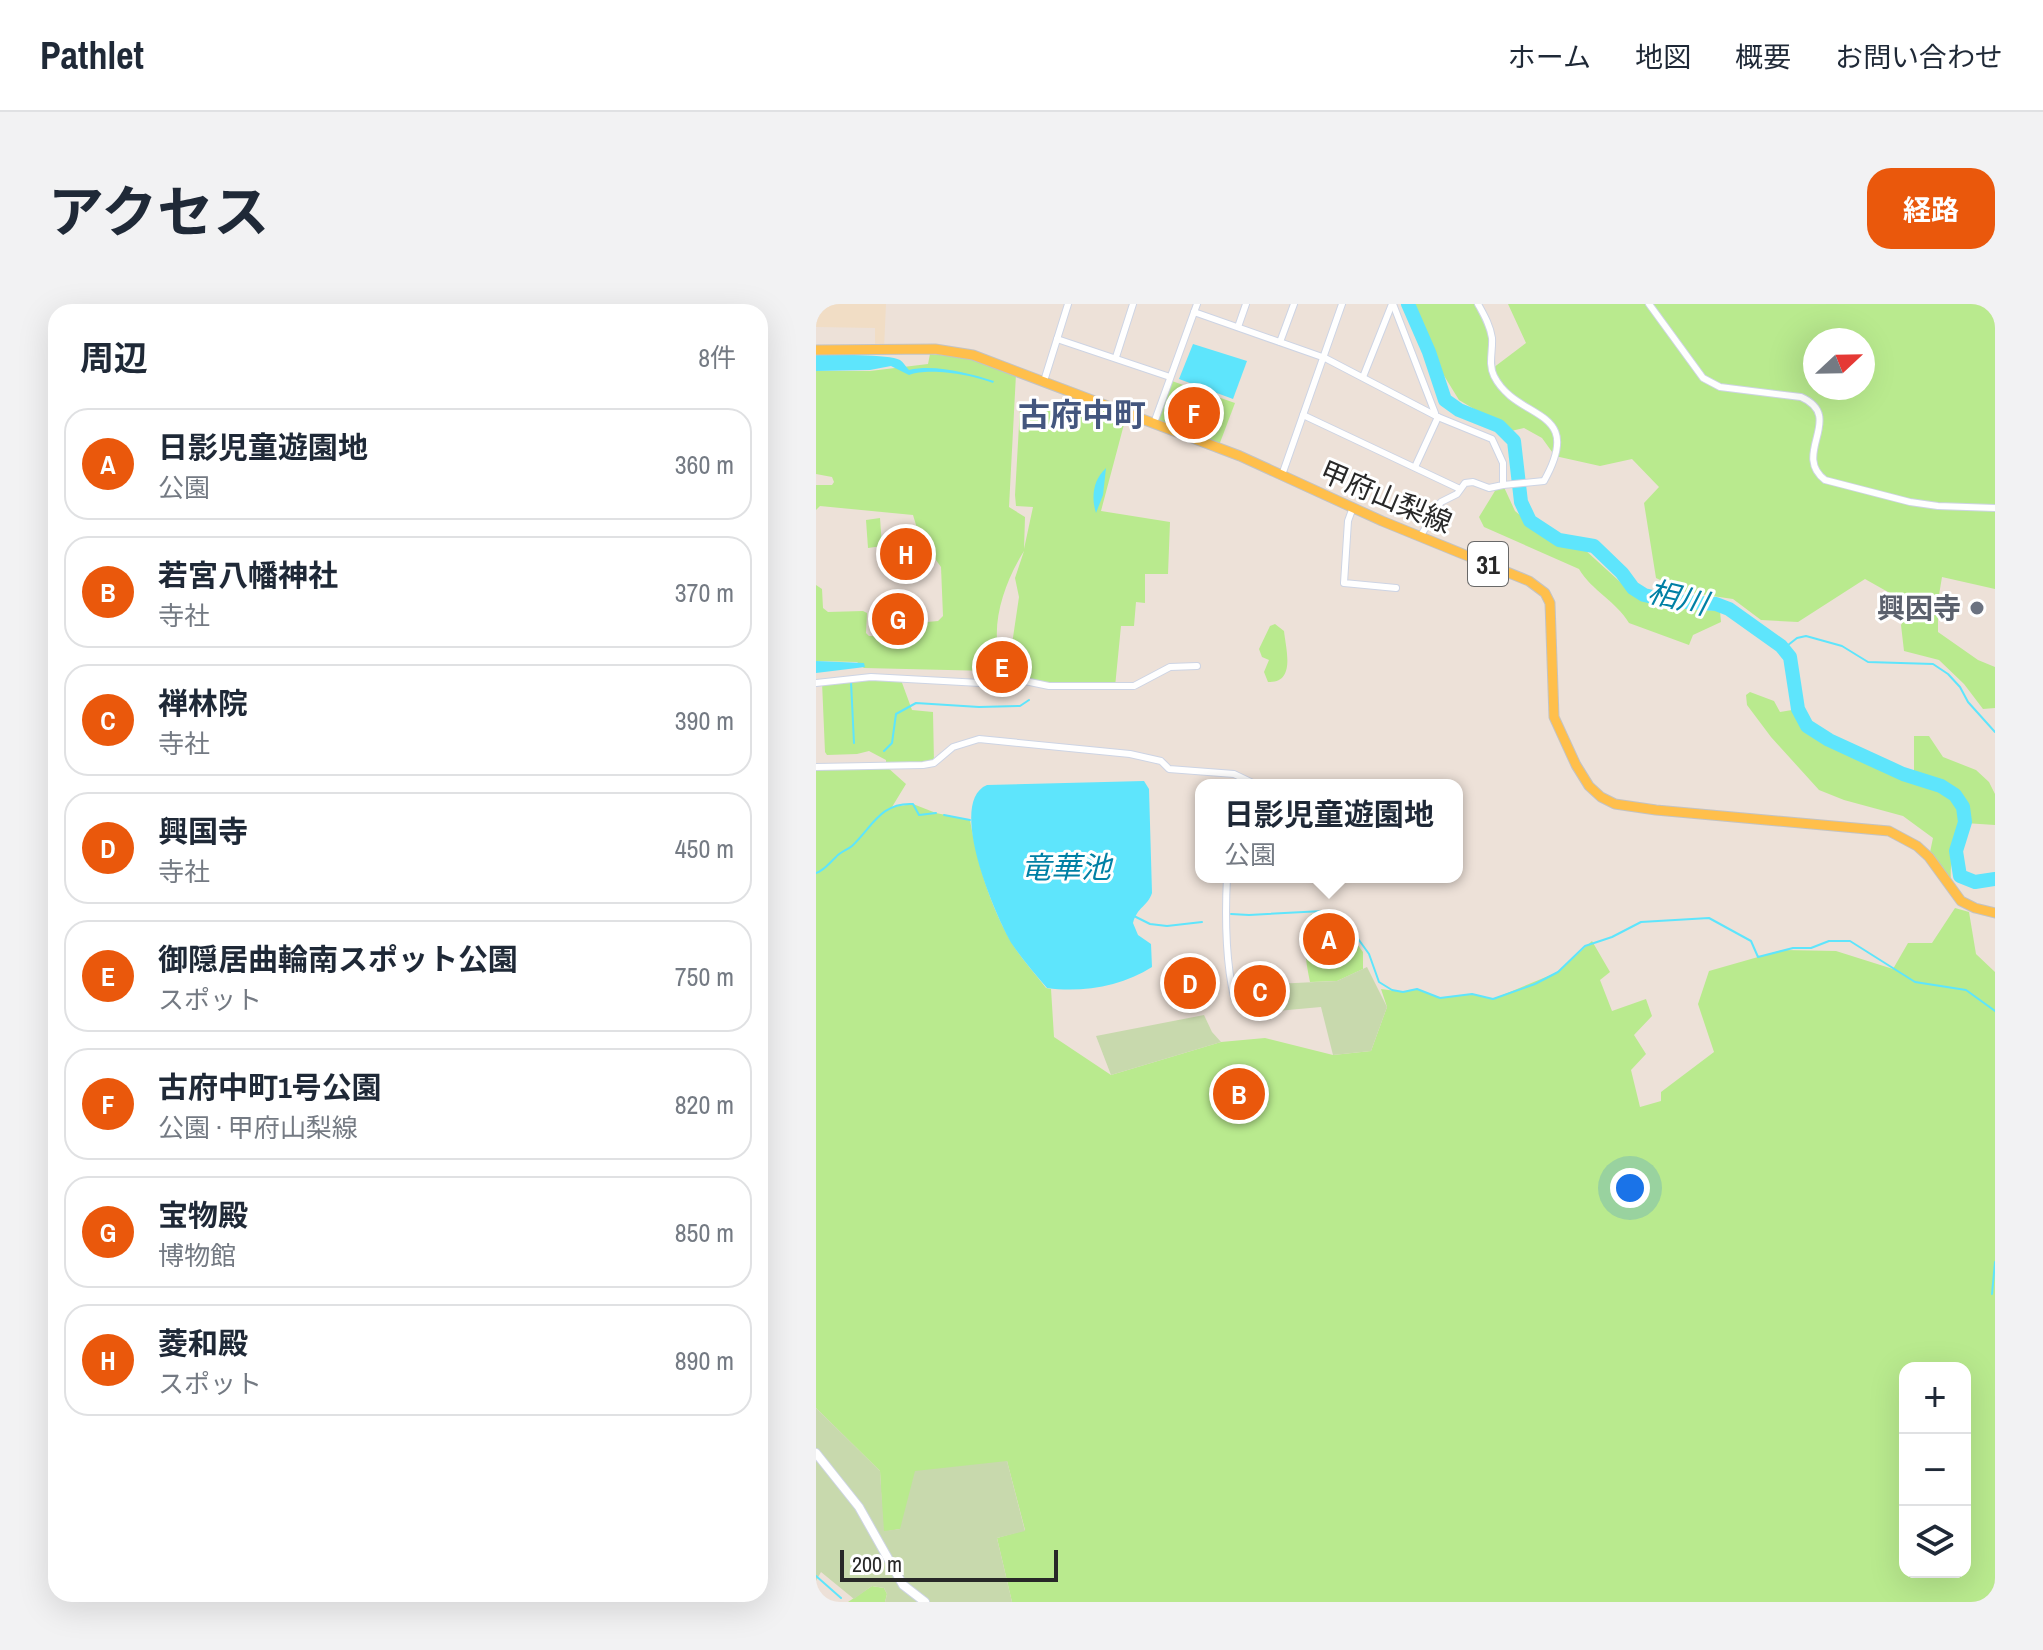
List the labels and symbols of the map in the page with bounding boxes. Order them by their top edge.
north arrow [1803,328,1875,400]
pin: F [1168,383,1220,443]
district label: 古府中町 [1018,393,1146,436]
street label: 甲府山梨線 [1314,452,1458,542]
pin: H [880,524,932,584]
road number: 31 [1468,542,1508,586]
water label: 相川 [1644,571,1715,624]
pin: G [872,589,924,649]
place label: 興因寺 [1877,589,1961,627]
marker: 興因寺 [1968,599,1986,617]
pin: E [976,637,1028,697]
water label: 竜華池 [1021,847,1114,887]
pin: A [1303,909,1355,969]
pin: D [1164,953,1216,1013]
pin: C [1234,961,1286,1021]
pin: B [1213,1064,1265,1124]
your location [1610,1168,1650,1208]
scale bar [840,1546,1058,1582]

